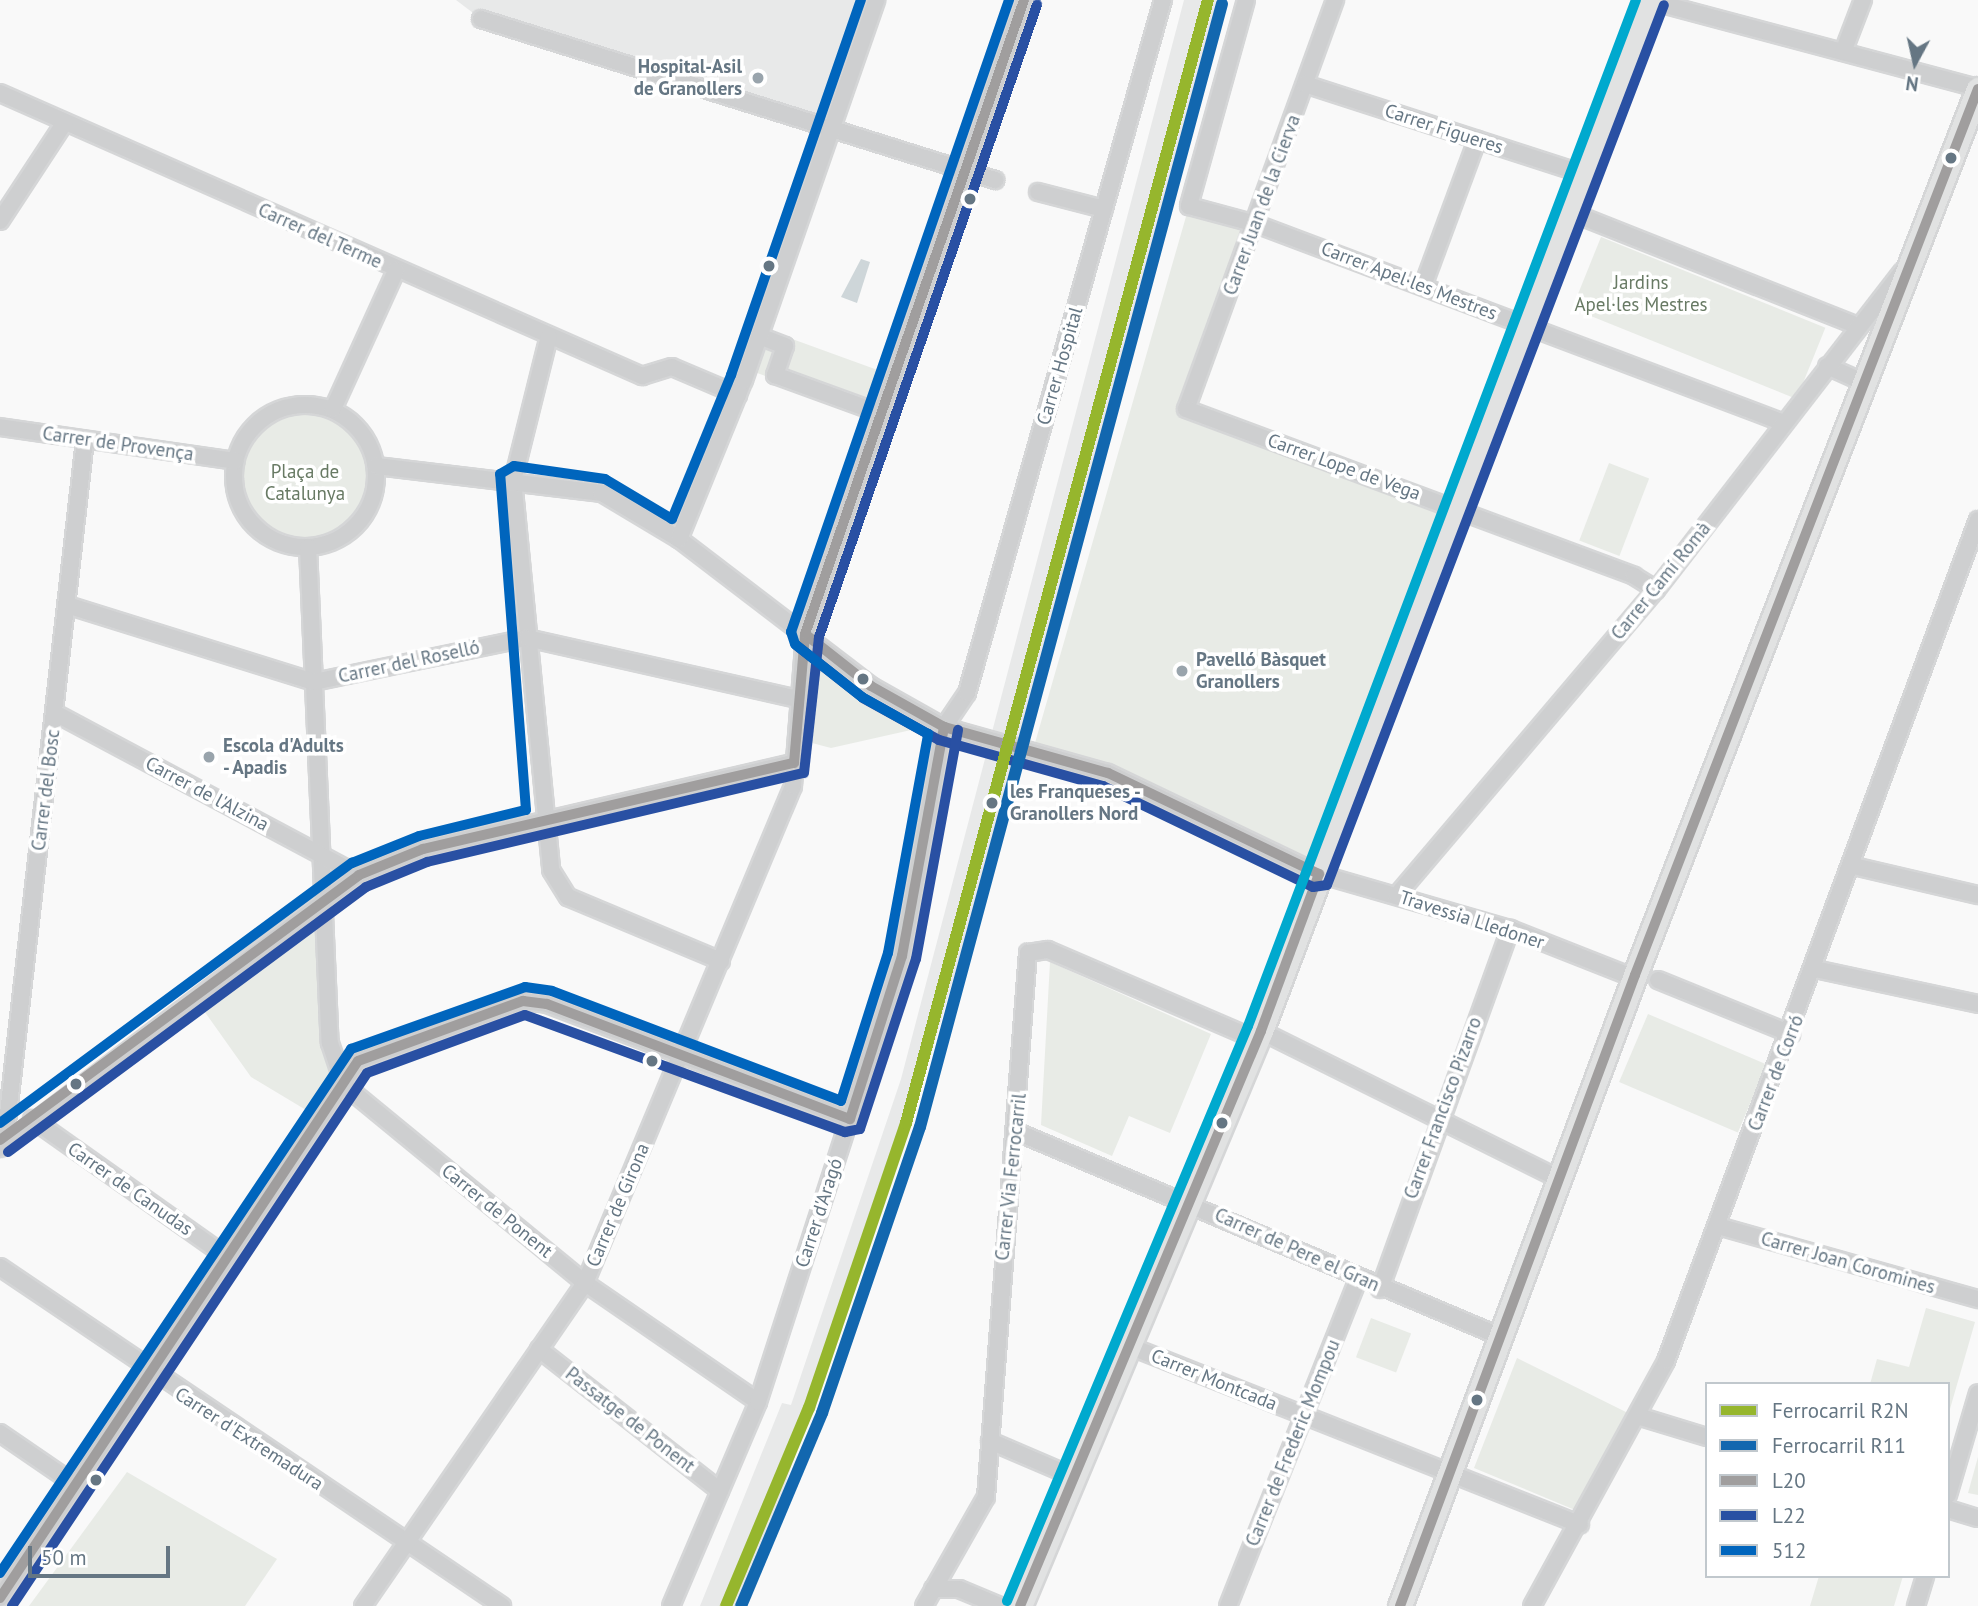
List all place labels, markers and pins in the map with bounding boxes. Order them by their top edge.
place label: Hospital-Asil de Granollers [634,56,742,100]
marker: Hospital-Asil de Granollers [748,68,768,88]
unlabelled marker [1944,151,1958,165]
unlabelled marker [963,192,977,206]
unlabelled marker [762,259,776,273]
place label: Pavelló Bàsquet Granollers [1196,649,1326,693]
marker: Pavelló Bàsquet Granollers [1174,663,1190,679]
unlabelled marker [856,672,870,686]
place label: Escola d'Adults - Apadis [223,735,344,779]
marker: Escola d'Adults - Apadis [201,749,217,765]
place label: les Franqueses - Granollers Nord [1010,781,1142,825]
marker: les Franqueses - Granollers Nord [980,791,1004,815]
unlabelled marker [645,1054,659,1068]
unlabelled marker [69,1077,83,1091]
unlabelled marker [1215,1116,1229,1130]
unlabelled marker [1470,1393,1484,1407]
unlabelled marker [89,1473,103,1487]

